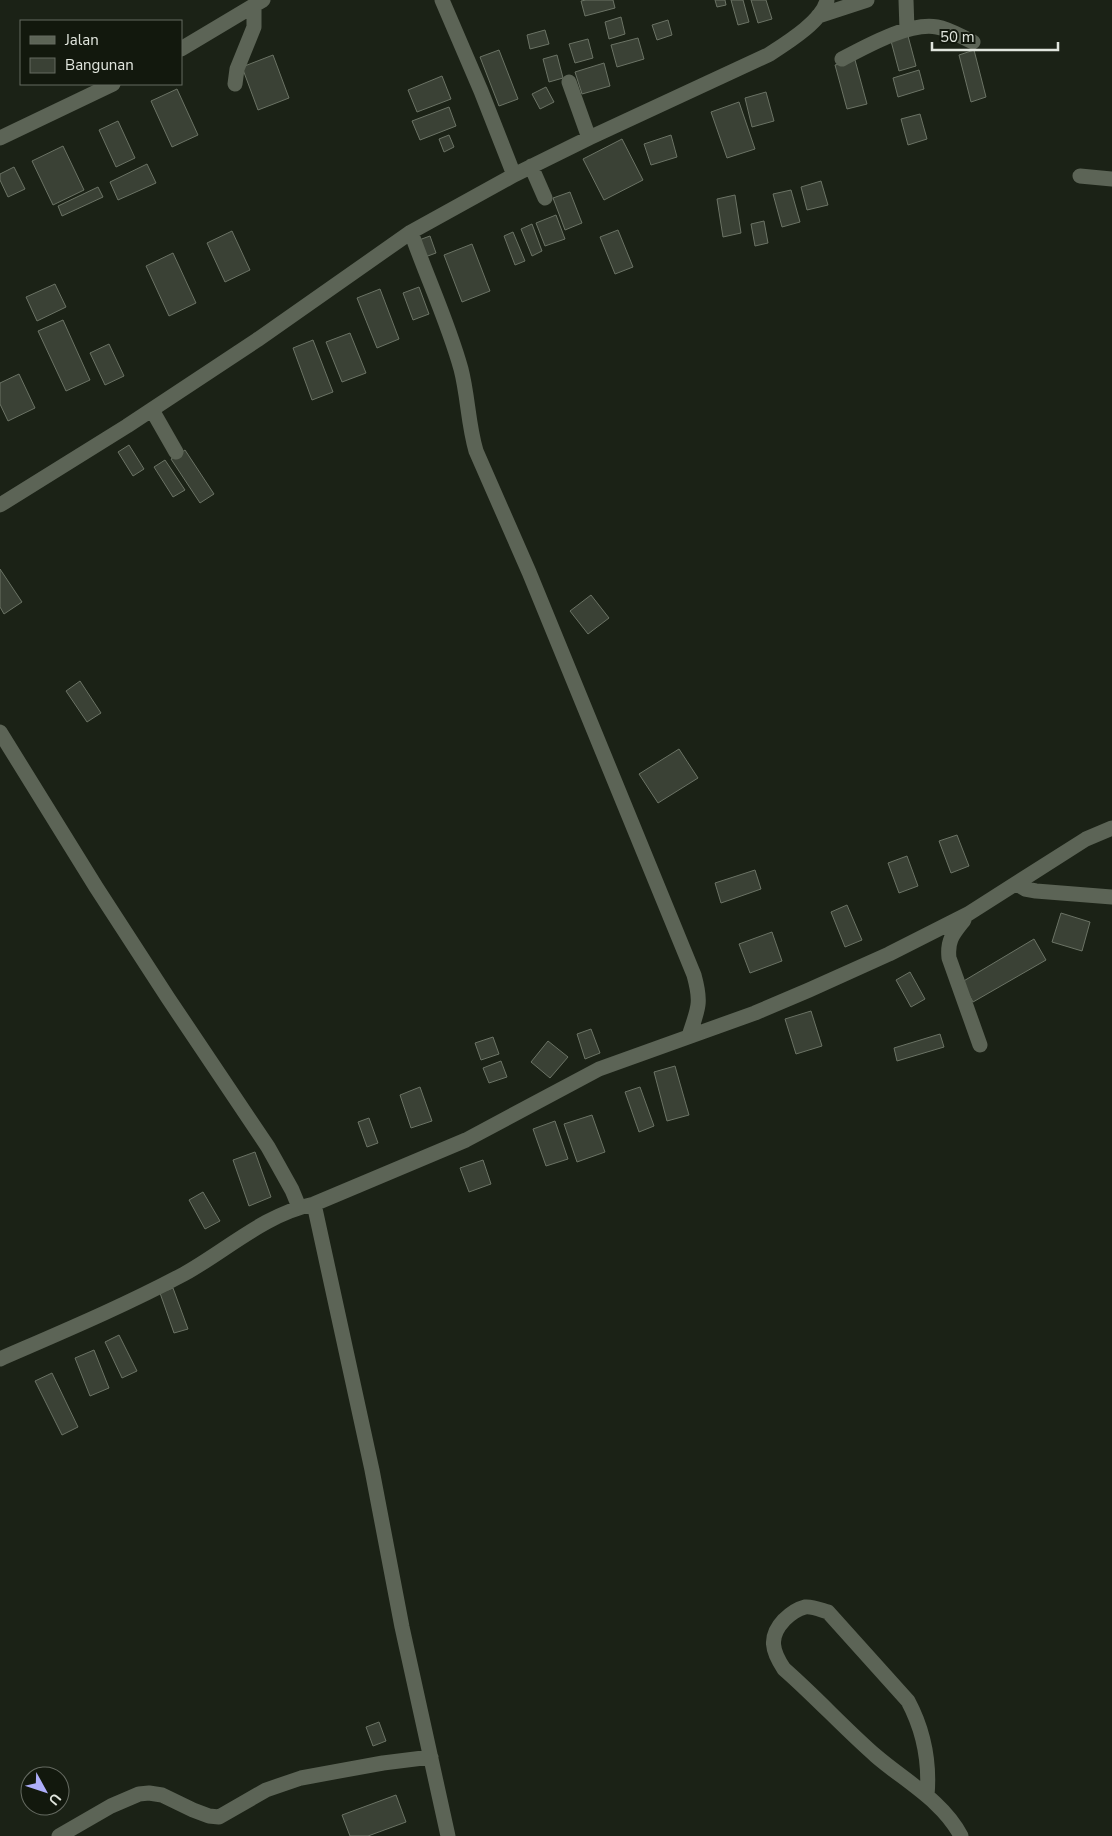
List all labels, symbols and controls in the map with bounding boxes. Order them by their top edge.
legend [20,20,182,85]
scale bar [932,20,1058,52]
text: 50 m [940,27,975,47]
text: Jalan [64,30,99,50]
text: Bangunan [65,55,134,75]
north arrow [20,1766,70,1816]
text: U [44,1789,65,1809]

